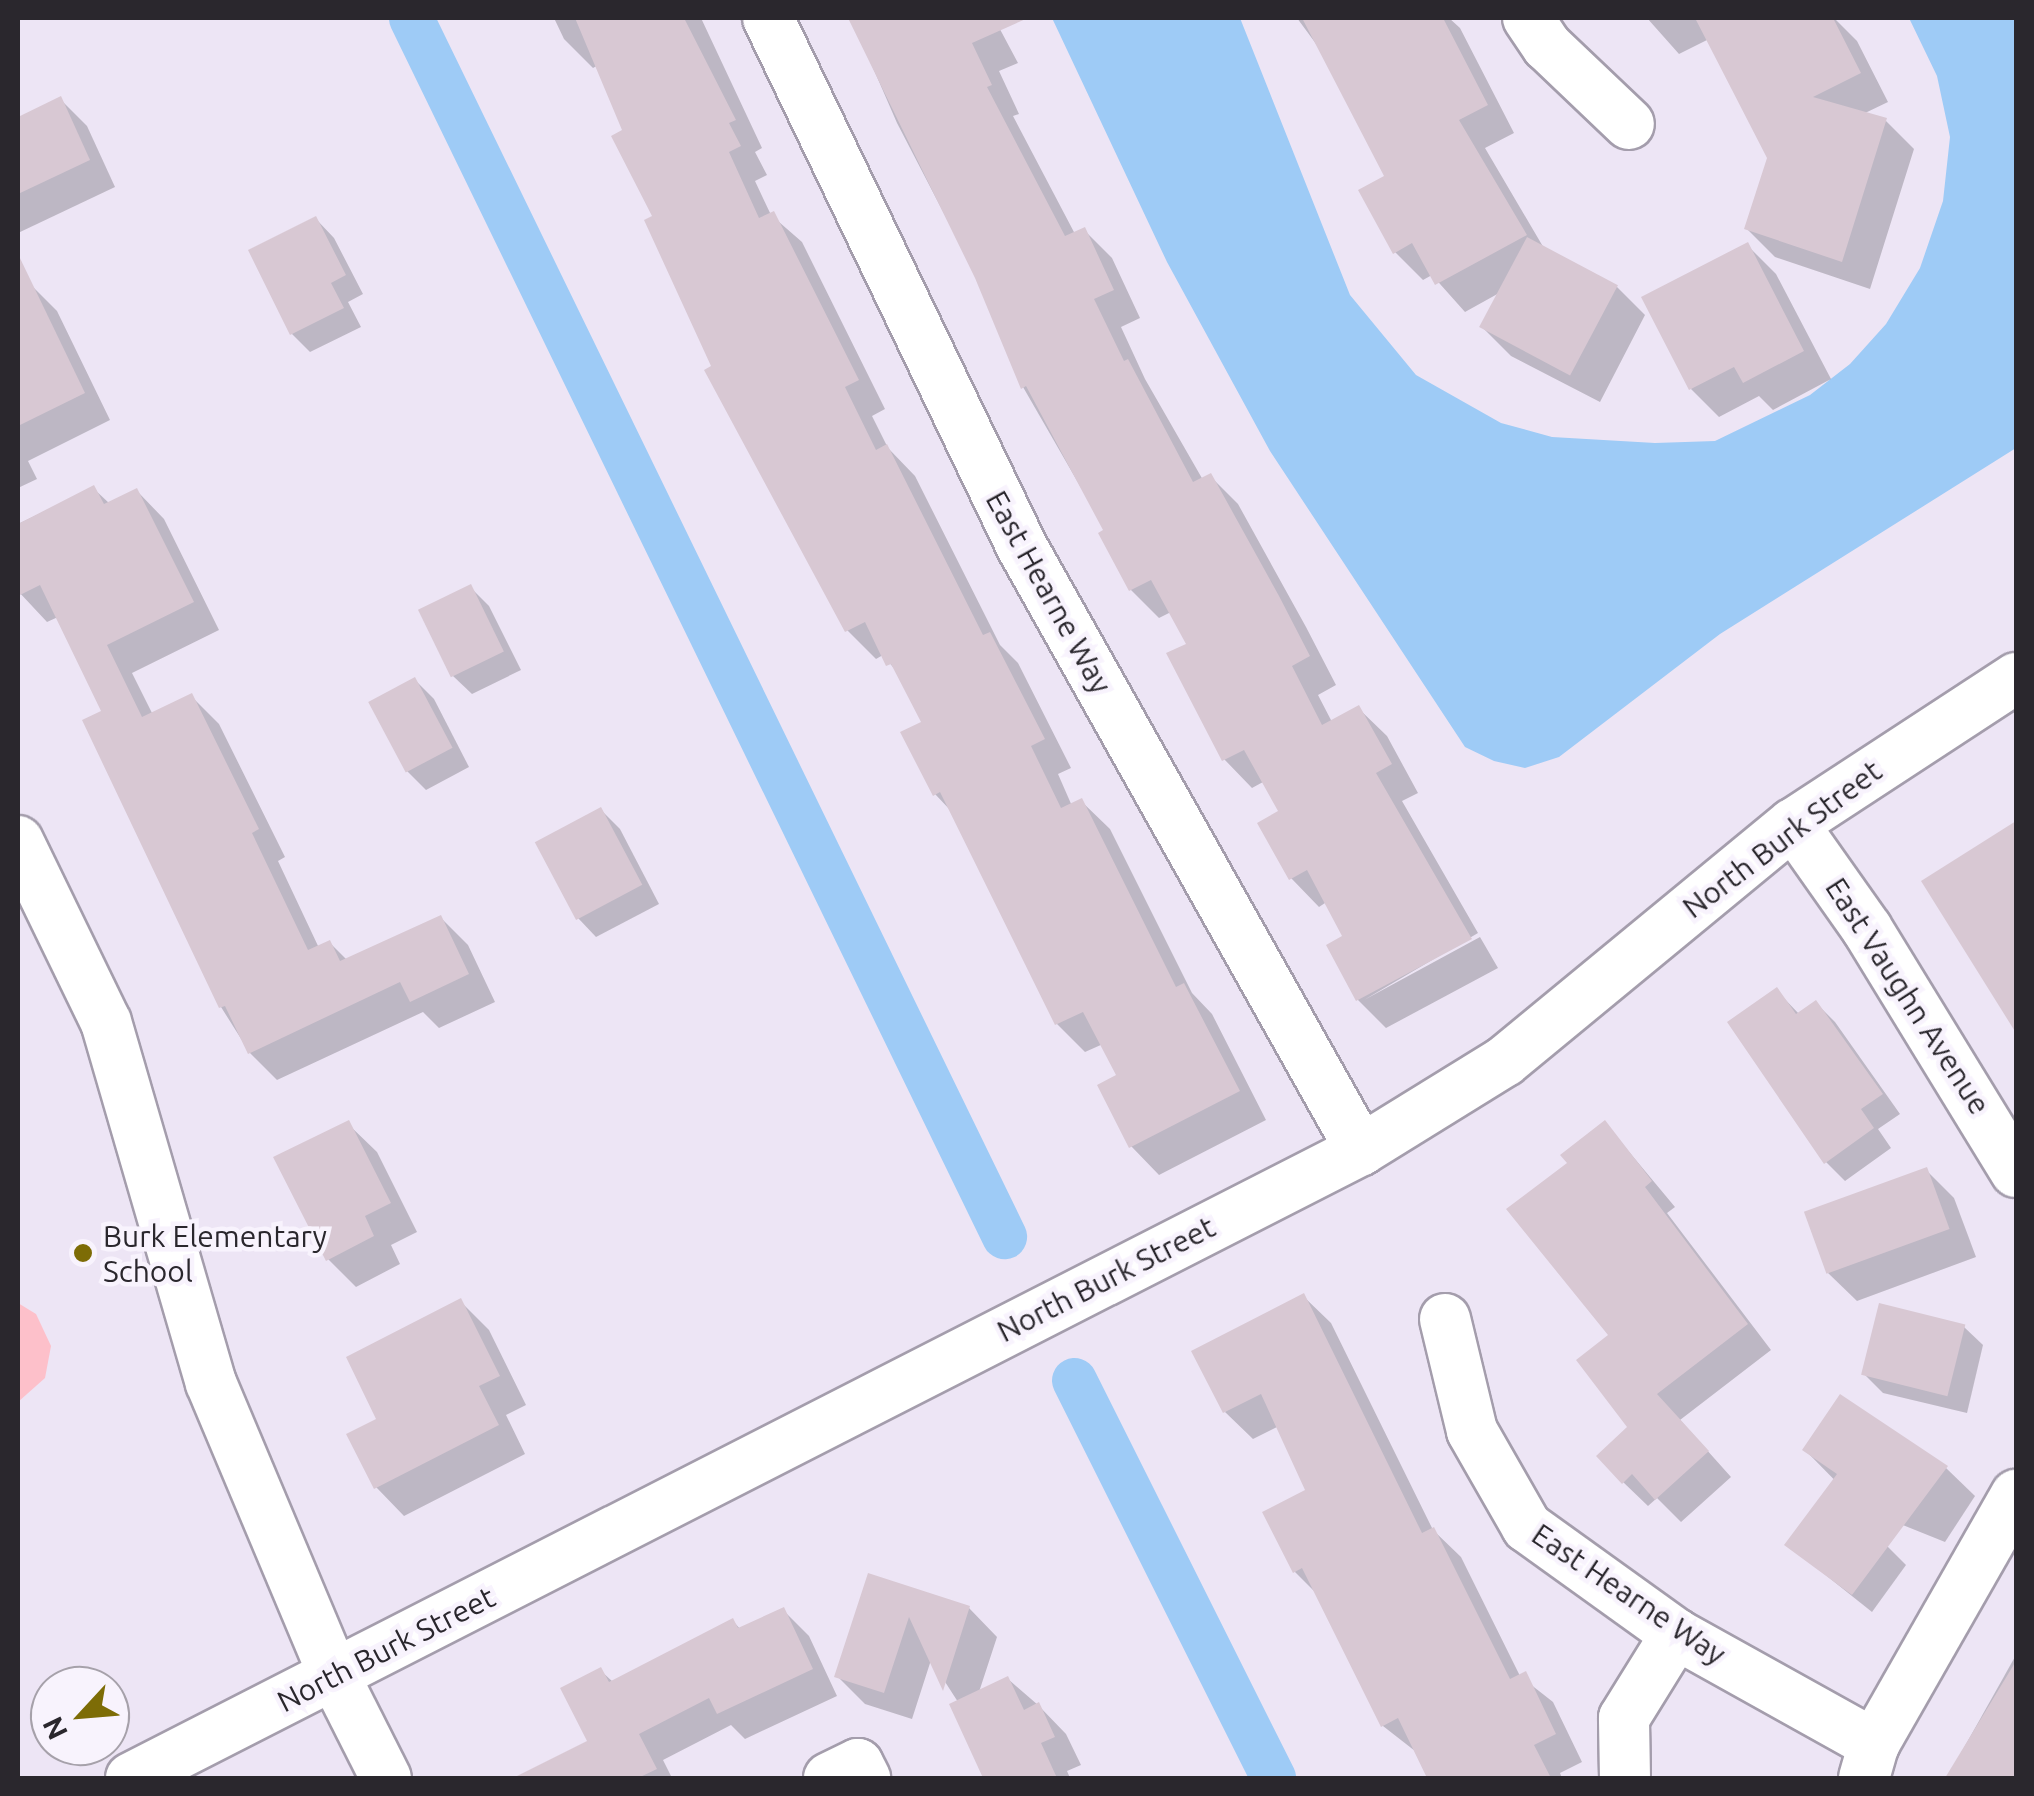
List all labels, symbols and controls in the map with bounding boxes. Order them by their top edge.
street label: East Hearne Way [979,485,1119,699]
street label: North Burk Street [1676,753,1888,925]
street label: East Vaughn Avenue [1818,871,1998,1121]
street label: North Burk Street [991,1209,1221,1349]
place label: Burk Elementary School [103,1218,327,1288]
marker: Burk Elementary School [72,1242,94,1264]
street label: East Hearne Way [1525,1516,1733,1672]
street label: North Burk Street [271,1579,501,1719]
north arrow [30,1666,130,1766]
text: N [36,1712,73,1745]

